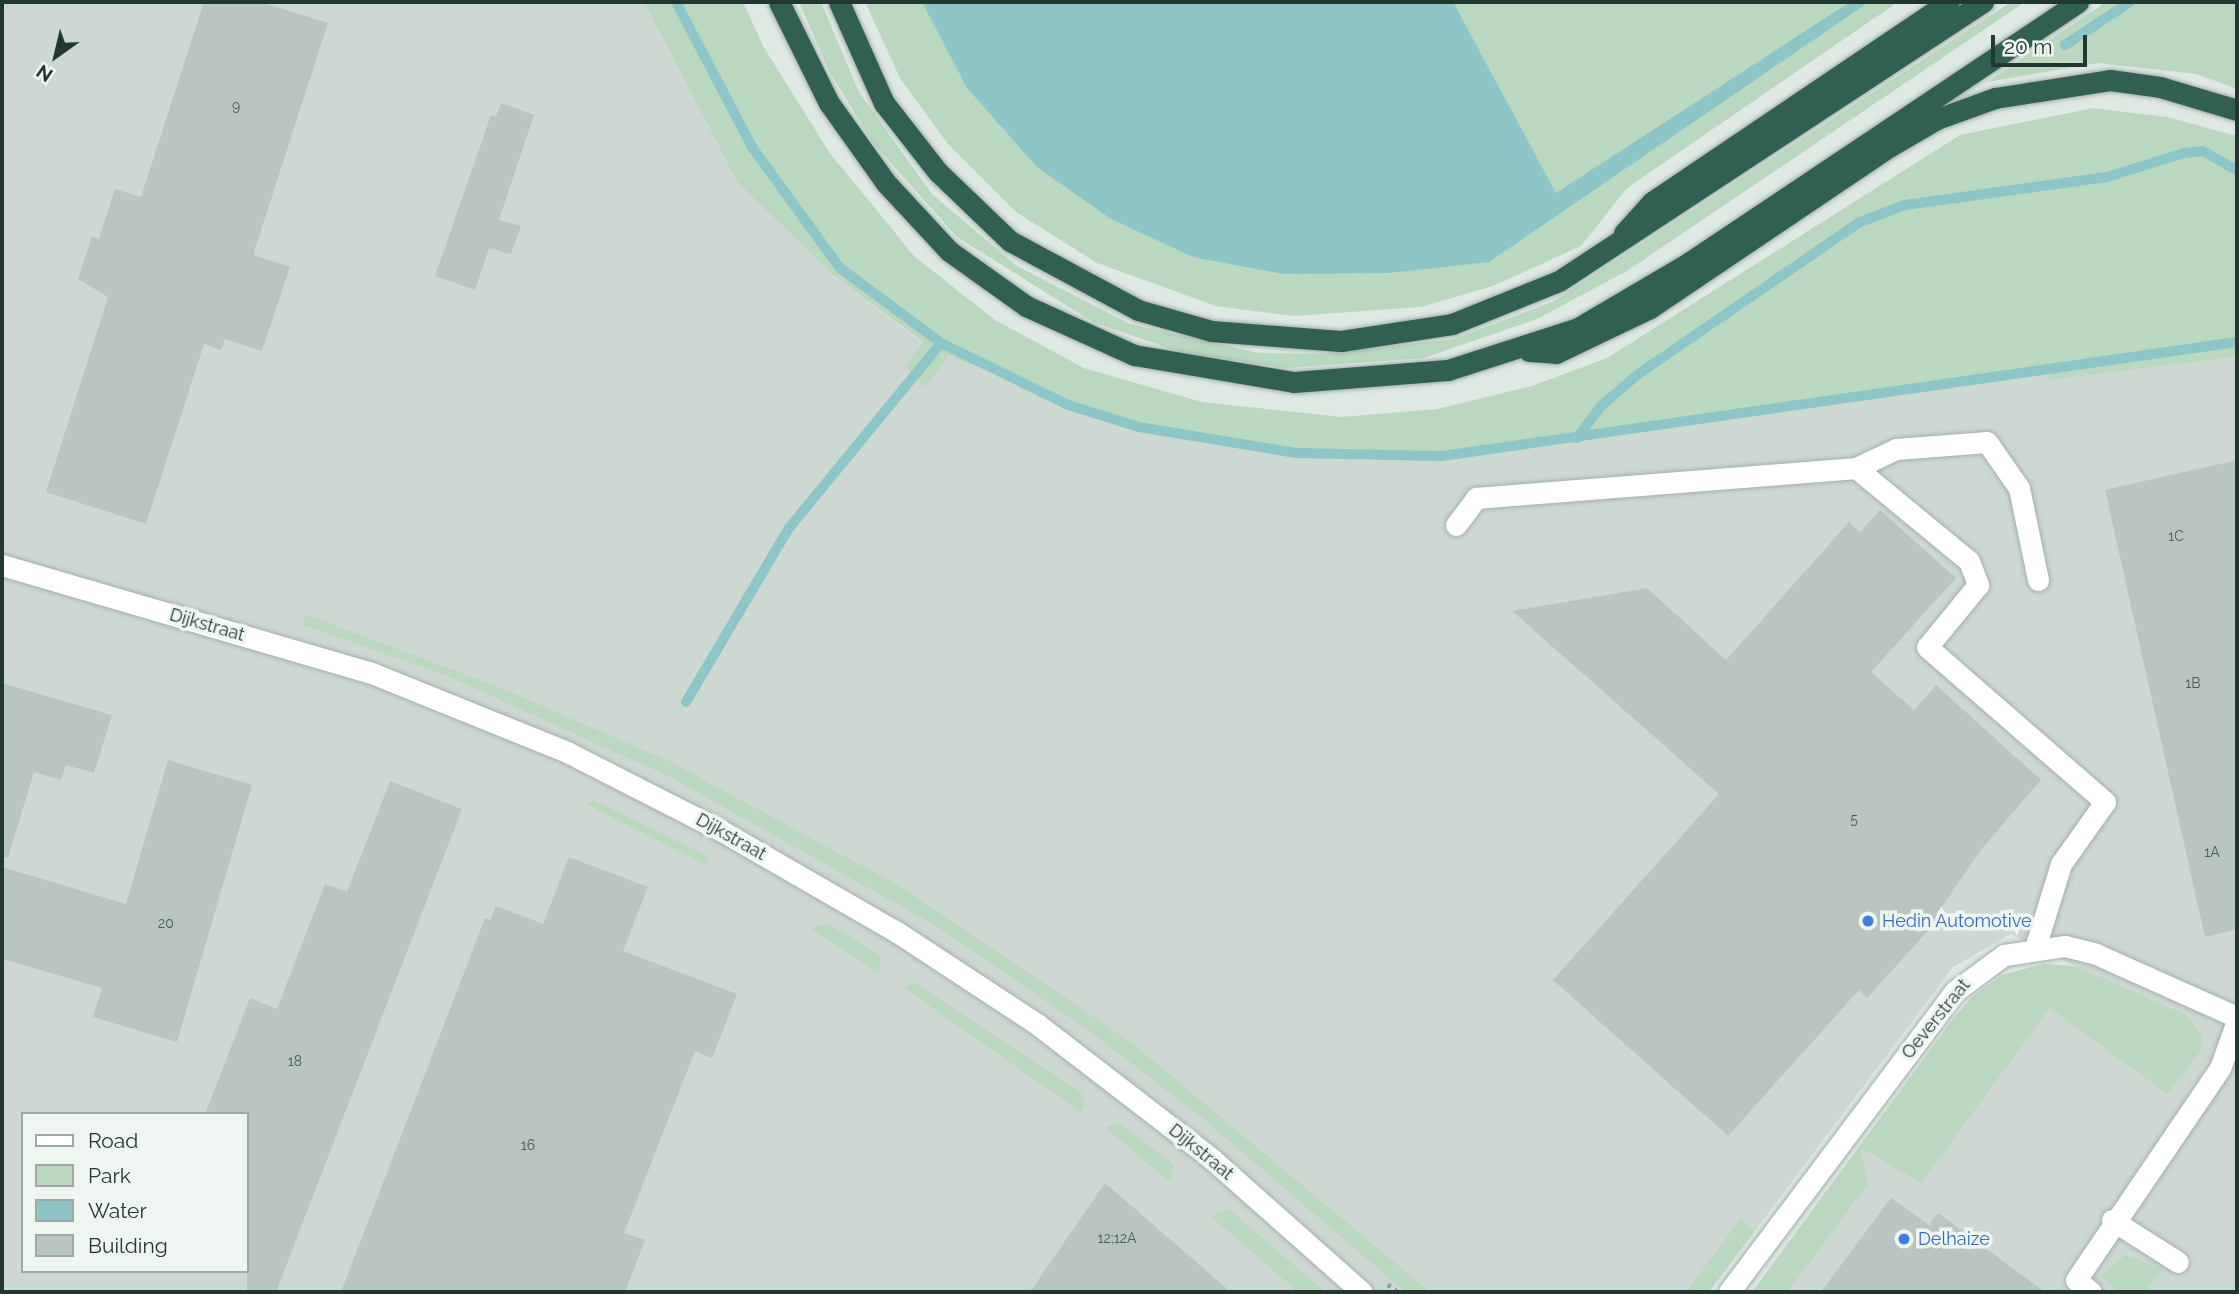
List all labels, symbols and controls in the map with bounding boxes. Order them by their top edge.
north arrow [21,21,91,91]
scale bar [1994,21,2090,65]
text: 20 m [2004,34,2052,59]
text: N [32,60,56,87]
house number: 9 [232,98,240,114]
house number: 1C [2168,528,2184,544]
street label: Dijkstraat [167,604,247,646]
house number: 1B [2185,675,2201,691]
street label: Dijkstraat [692,809,770,865]
house number: 5 [1850,811,1858,827]
house number: 1A [2204,844,2220,860]
place label: Hedin Automotive [1882,910,2032,932]
marker: Hedin Automotive [1860,913,1876,929]
house number: 20 [158,915,174,931]
street label: Oeverstraat [1897,975,1975,1063]
house number: 18 [288,1053,302,1069]
legend [21,1112,248,1273]
street label: Dijkstraat [1164,1119,1238,1185]
text: Road [88,1128,138,1153]
house number: 16 [521,1137,535,1153]
text: Park [88,1163,131,1188]
text: Water [88,1198,147,1223]
place label: Delhaize [1918,1228,1990,1250]
house number: 12;12A [1098,1230,1136,1246]
marker: Delhaize [1896,1231,1912,1247]
text: Building [88,1233,168,1258]

